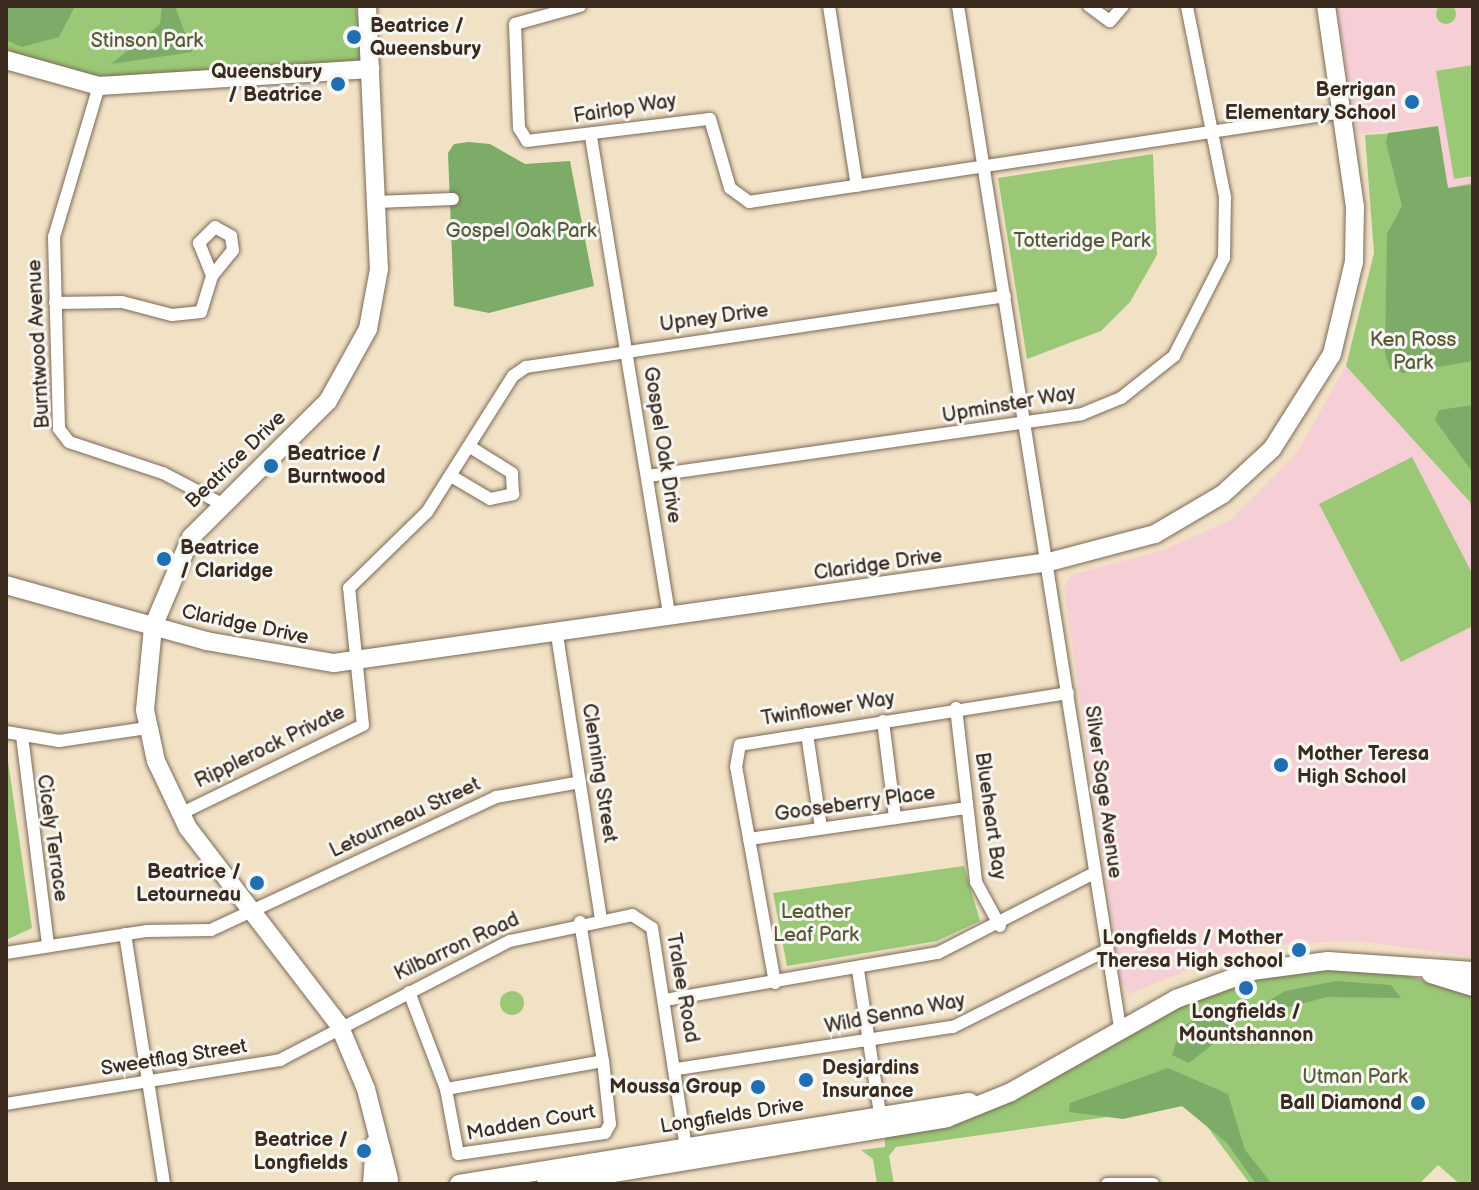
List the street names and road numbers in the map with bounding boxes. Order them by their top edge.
street label: Fairlop Way [571,89,679,129]
street label: Burntwood Avenue [23,259,55,429]
street label: Upney Drive [658,298,770,338]
street label: Gospel Oak Drive [638,365,686,525]
street label: Upminster Way [940,381,1078,429]
street label: Beatrice Drive [181,406,291,514]
street label: Claridge Drive [812,544,944,586]
street label: Claridge Drive [179,600,311,650]
street label: Twinflower Way [759,687,897,731]
street label: Ripplerock Private [191,700,349,794]
street label: Clenning Street [576,702,622,844]
street label: Silver Sage Avenue [1079,704,1127,880]
street label: Blueheart Bay [969,751,1011,881]
street label: Cicely Terrace [31,772,73,904]
street label: Letourneau Street [326,773,484,863]
street label: Gooseberry Place [773,781,937,827]
street label: Kilbarron Road [391,908,523,986]
street label: Tralee Road [661,931,703,1045]
street label: Wild Senna Way [822,988,968,1040]
street label: Sweetflag Street [99,1035,249,1081]
street label: Longfields Drive [659,1093,805,1139]
street label: Madden Court [465,1100,597,1146]

